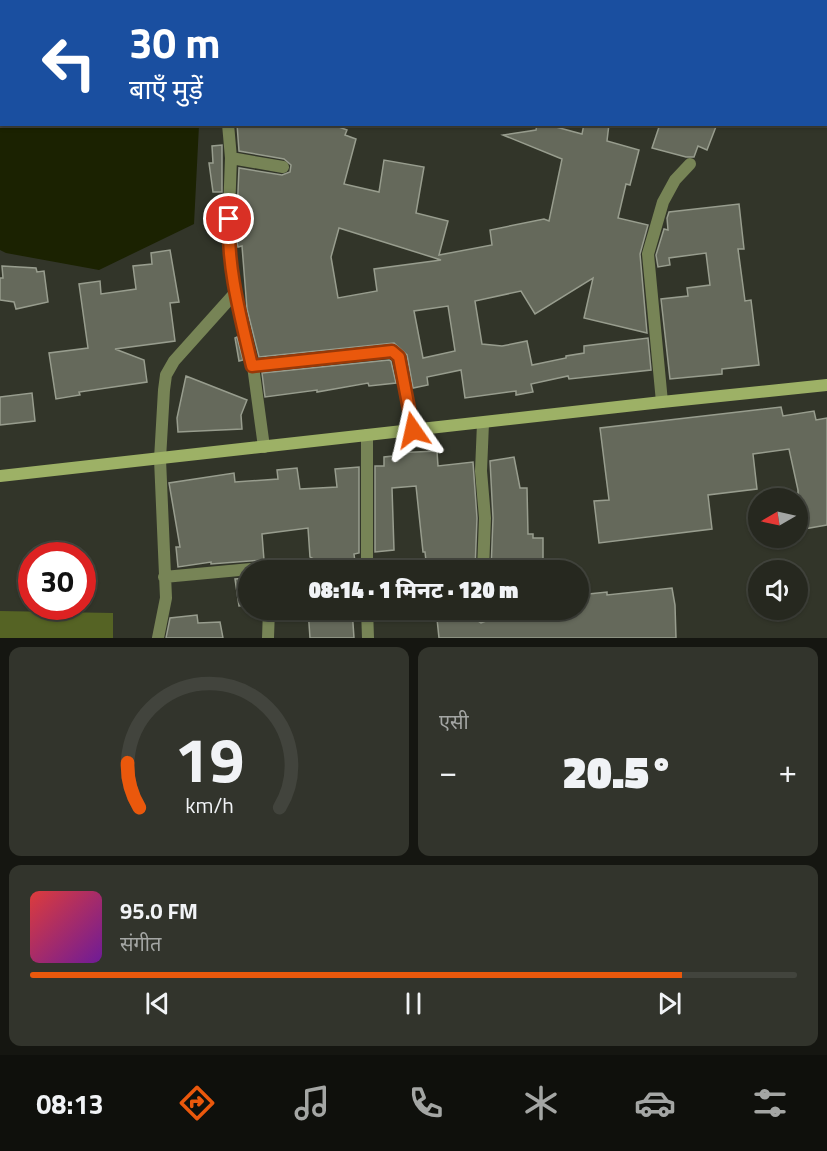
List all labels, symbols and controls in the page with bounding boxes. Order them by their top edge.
text: 30 m [129,10,221,74]
icon: left [30,24,108,102]
text: बाएँ मुड़ें [129,68,203,109]
pin [203,193,254,244]
icon: arrive [212,202,245,235]
position arrow [381,398,445,462]
north arrow [748,488,808,548]
map controls [748,488,808,620]
speed limit sign: 30 [18,542,96,620]
button: sound [748,560,808,620]
text: 08:14 · 1 मिनट · 120 m [309,573,518,607]
text: एसी [439,706,469,737]
text: 19 [174,711,244,806]
text: 20.5° [562,737,674,805]
text: − [439,746,457,796]
text: + [779,746,797,796]
text: km/h [185,790,233,822]
text: 95.0 FM [120,894,198,928]
text: संगीत [120,928,161,959]
icon: previous [141,987,174,1020]
icon: pause [397,987,430,1020]
icon: next [653,987,686,1020]
icon: directions [176,1082,218,1124]
icon: music [291,1082,333,1124]
icon: phone [405,1082,447,1124]
icon: climate [520,1082,562,1124]
icon: car [634,1082,676,1124]
icon: filters [749,1082,791,1124]
text: 08:13 [36,1083,104,1124]

